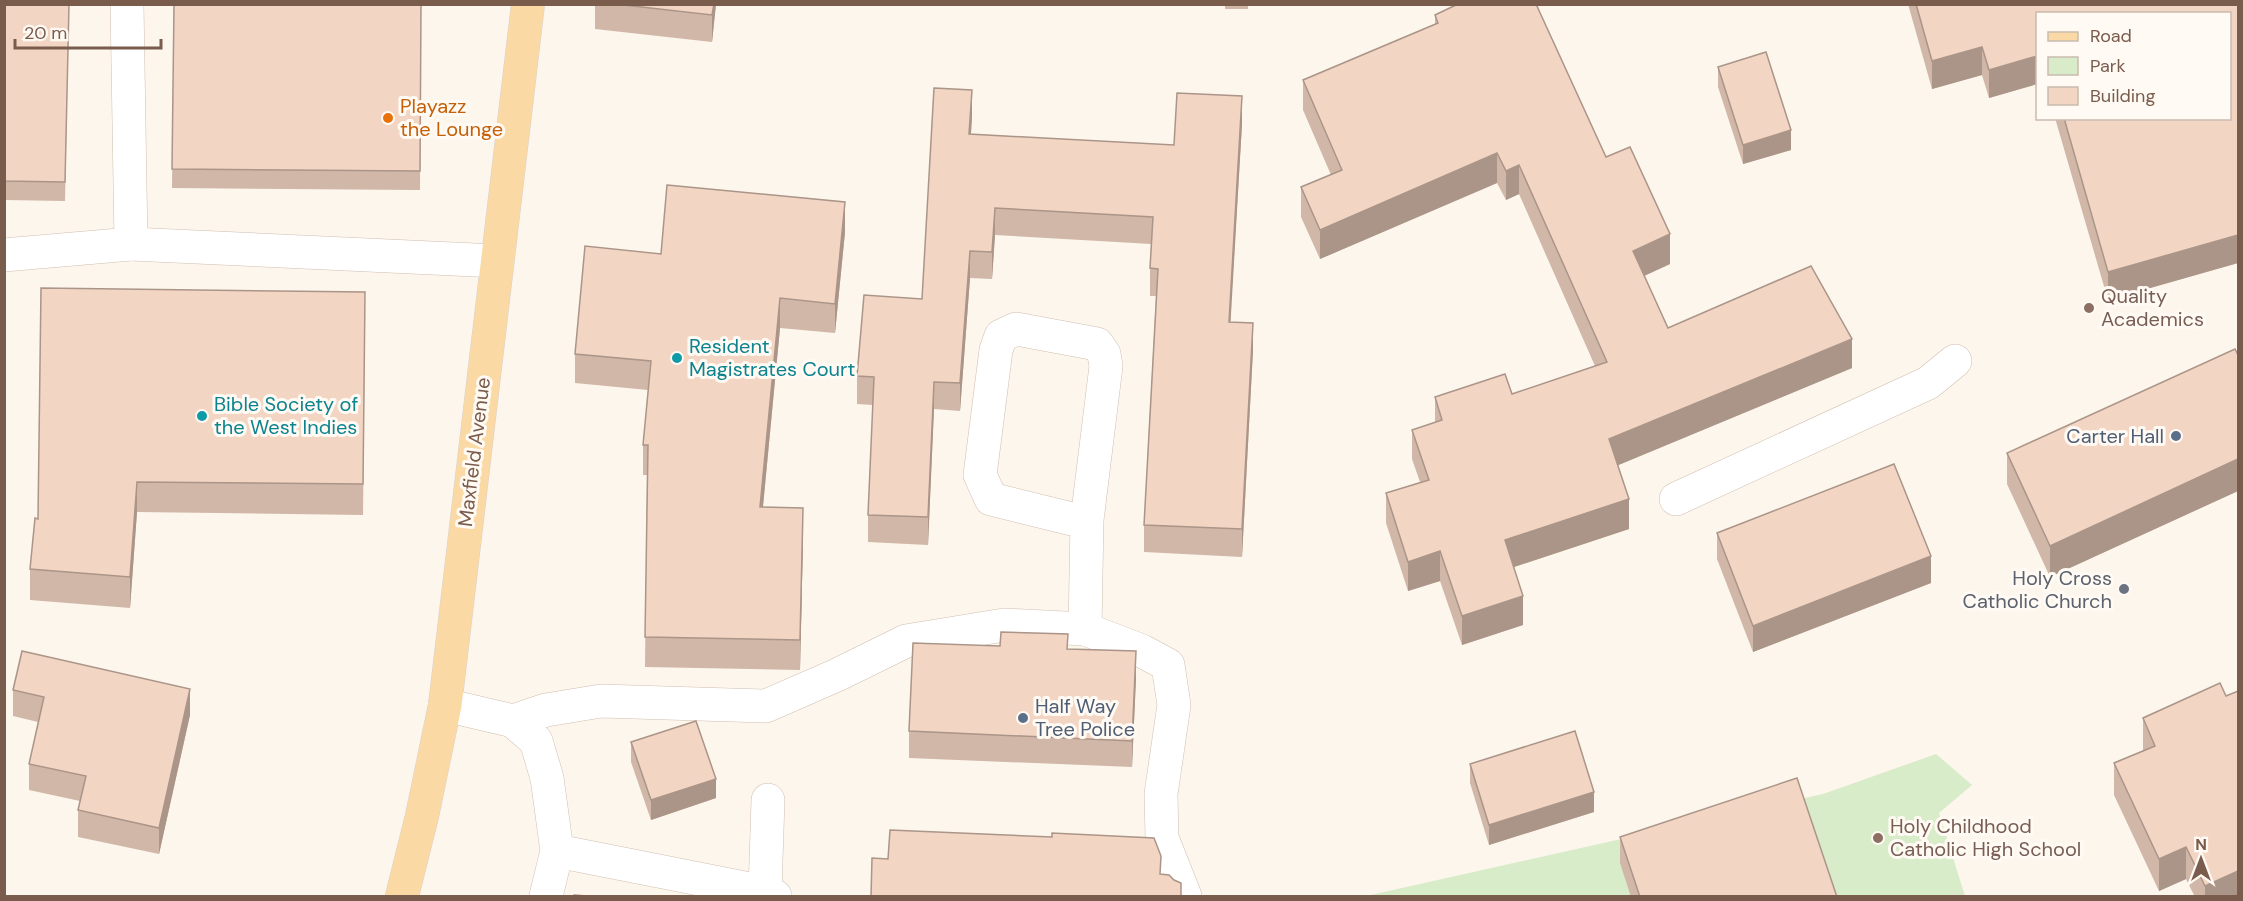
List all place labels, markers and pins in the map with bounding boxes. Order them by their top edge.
place label: Playazz the Lounge [400,93,503,142]
marker: Playazz the Lounge [381,111,395,125]
place label: Quality Academics [2101,283,2204,332]
marker: Quality Academics [2082,301,2096,315]
place label: Resident Magistrates Court [689,333,855,382]
marker: Resident Magistrates Court [670,351,684,365]
place label: Bible Society of the West Indies [214,391,358,440]
marker: Bible Society of the West Indies [195,409,209,423]
place label: Carter Hall [2066,423,2164,449]
marker: Carter Hall [2169,429,2183,443]
place label: Holy Cross Catholic Church [1963,565,2112,614]
marker: Holy Cross Catholic Church [2117,582,2131,596]
place label: Half Way Tree Police [1035,693,1135,742]
marker: Half Way Tree Police [1016,711,1030,725]
place label: Holy Childhood Catholic High School [1890,813,2081,862]
marker: Holy Childhood Catholic High School [1871,831,1885,845]

